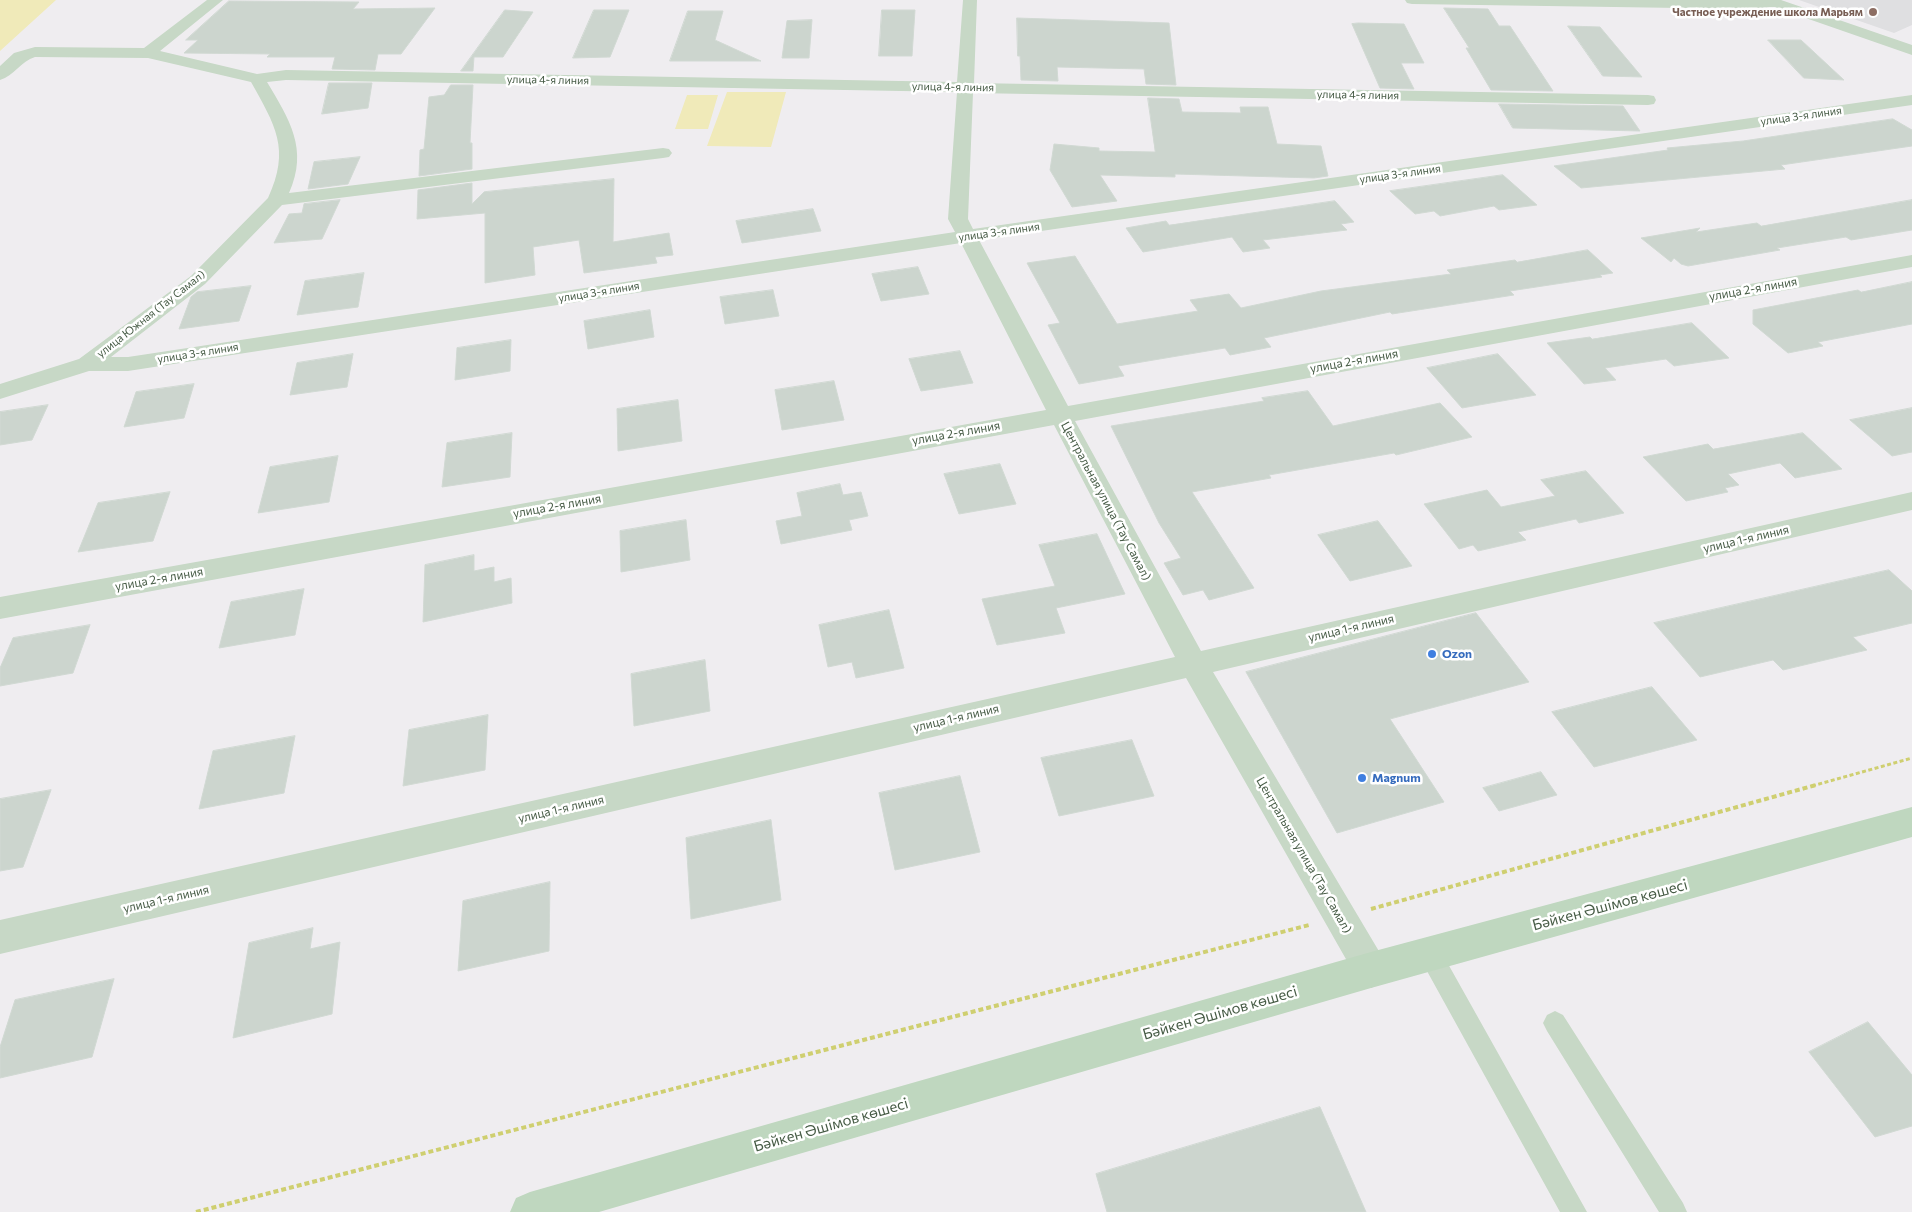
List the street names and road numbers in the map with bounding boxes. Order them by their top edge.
street label: улица 4-я линия [507,73,589,87]
street label: улица 4-я линия [912,80,994,94]
street label: улица 4-я линия [1317,88,1399,102]
street label: улица 3-я линия [1759,104,1843,128]
street label: улица 3-я линия [1358,162,1442,186]
street label: улица 3-я линия [957,220,1041,244]
street label: улица Южная (Тау Самал) [94,268,208,360]
street label: улица 2-я линия [1708,274,1798,304]
street label: улица 3-я линия [557,279,641,305]
street label: улица 3-я линия [156,340,240,366]
street label: улица 2-я линия [1309,346,1399,376]
street label: улица 2-я линия [911,418,1001,448]
street label: Центральная улица (Тау Самал) [1058,419,1154,583]
street label: улица 2-я линия [512,491,602,521]
street label: улица 1-я линия [1702,522,1790,556]
street label: улица 2-я линия [114,564,204,594]
street label: улица 1-я линия [1307,611,1395,645]
street label: улица 1-я линия [912,701,1000,735]
street label: Центральная улица (Тау Самал) [1253,774,1355,936]
street label: улица 1-я линия [517,792,605,826]
street label: Бәйкен Әшімов көшесі [1531,876,1689,934]
street label: улица 1-я линия [122,882,210,916]
street label: Бәйкен Әшімов көшесі [1141,982,1299,1044]
street label: Бәйкен Әшімов көшесі [752,1094,910,1156]

